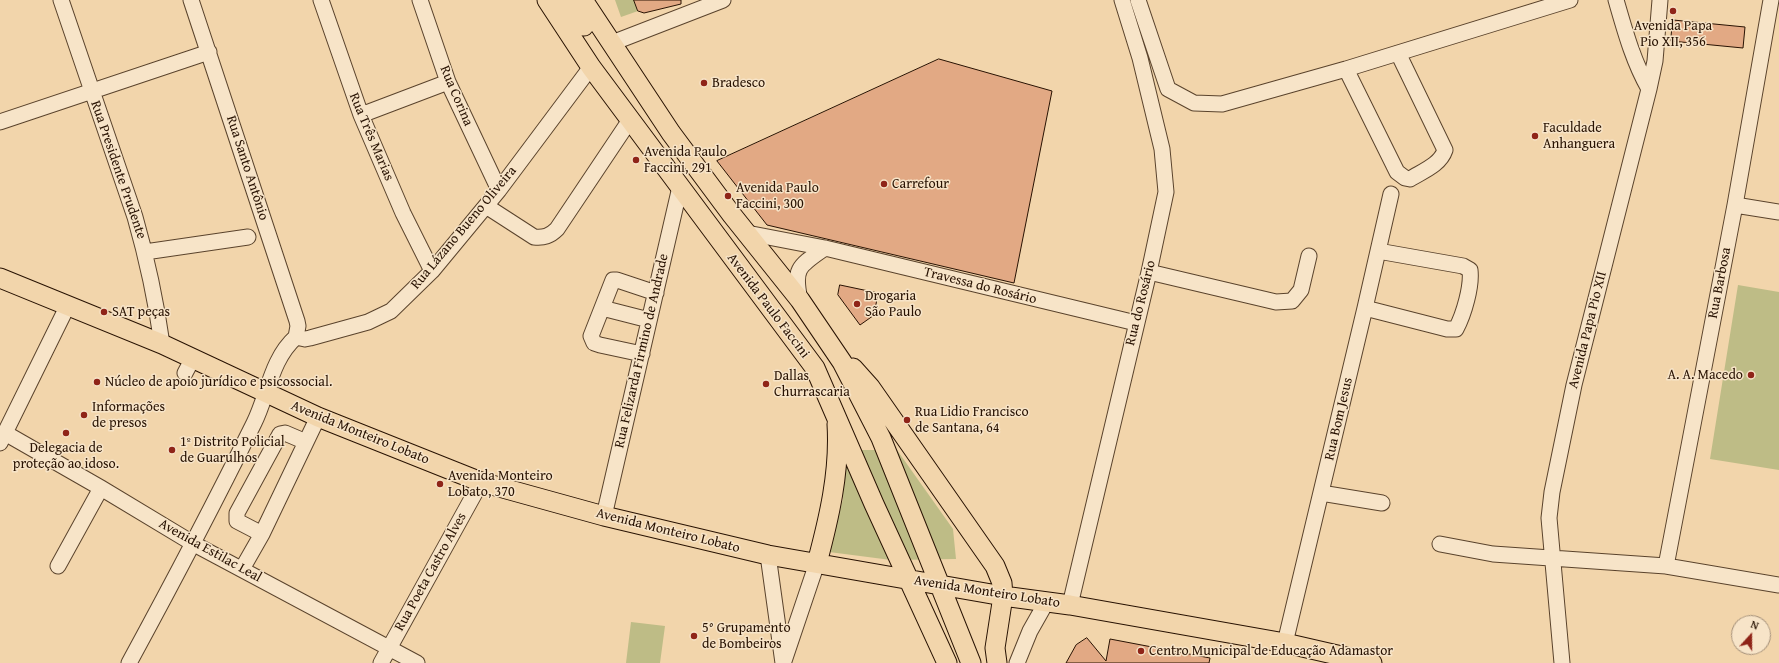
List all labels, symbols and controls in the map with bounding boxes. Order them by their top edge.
marker: Avenida Papa Pio XII, 356 [1668,6,1678,16]
place label: Avenida Papa Pio XII, 356 [1634,18,1712,50]
street label: Rua Corina [436,63,476,129]
place label: Bradesco [712,75,765,91]
marker: Bradesco [699,78,709,88]
street label: Rua Três Marias [345,90,397,184]
street label: Rua Presidente Prudente [86,99,150,241]
street label: Rua Santo Antônio [222,113,272,223]
place label: Faculdade Anhanguera [1543,120,1615,152]
marker: Faculdade Anhanguera [1530,131,1540,141]
place label: Avenida Paulo Faccini, 291 [644,144,727,176]
marker: Avenida Paulo Faccini, 291 [631,155,641,165]
street label: Rua Lázano Bueno Oliveira [408,163,520,293]
place label: Carrefour [892,176,949,192]
marker: Carrefour [879,179,889,189]
place label: Avenida Paulo Faccini, 300 [736,180,819,212]
marker: Avenida Paulo Faccini, 300 [723,191,733,201]
street label: Rua Barbosa [1705,246,1735,320]
street label: Avenida Paulo Faccini [723,250,813,362]
street label: Rua Felizarda Firmino de Andrade [611,252,673,450]
street label: Rua do Rosário [1122,259,1160,347]
street label: Travessa do Rosário [922,264,1038,308]
street label: Avenida Papa Pio XII [1565,270,1611,390]
place label: Drogaria São Paulo [865,288,921,320]
marker: Drogaria São Paulo [852,299,862,309]
place label: SAT peças [112,304,170,320]
marker: SAT peças [99,307,109,317]
place label: A. A. Macedo [1668,367,1743,383]
place label: Dallas Churrascaria [774,368,850,400]
marker: A. A. Macedo [1746,370,1756,380]
place label: Núcleo de apoio jurídico e psicossocial. [105,374,332,390]
street label: Rua Bom Jesus [1321,376,1357,462]
marker: Núcleo de apoio jurídico e psicossocial. [92,377,102,387]
marker: Dallas Churrascaria [761,379,771,389]
street label: Avenida Monteiro Lobato [288,398,432,468]
place label: Informações de presos [92,399,165,432]
place label: Rua Lidio Francisco de Santana, 64 [915,404,1029,436]
marker: Informações de presos [79,410,89,420]
marker: Rua Lidio Francisco de Santana, 64 [902,415,912,425]
marker: Delegacia de proteção ao idoso. [61,428,71,438]
place label: 1º Distrito Policial de Guarulhos [180,434,285,466]
place label: Delegacia de proteção ao idoso. [13,440,119,472]
marker: 1º Distrito Policial de Guarulhos [167,445,177,455]
place label: Avenida Monteiro Lobato, 370 [448,468,553,500]
marker: Avenida Monteiro Lobato, 370 [435,479,445,489]
street label: Avenida Monteiro Lobato [594,505,742,557]
street label: Rua Poeta Castro Alves [391,510,471,634]
street label: Avenida Estilac Leal [156,516,264,586]
street label: Avenida Monteiro Lobato [913,572,1061,612]
north arrow [1731,615,1771,655]
text: N [1749,616,1761,634]
place label: 5° Grupamento de Bombeiros [702,620,791,652]
marker: 5° Grupamento de Bombeiros [689,631,699,641]
place label: Centro Municipal de Educação Adamastor [1149,643,1393,659]
marker: Centro Municipal de Educação Adamastor [1136,646,1146,656]

